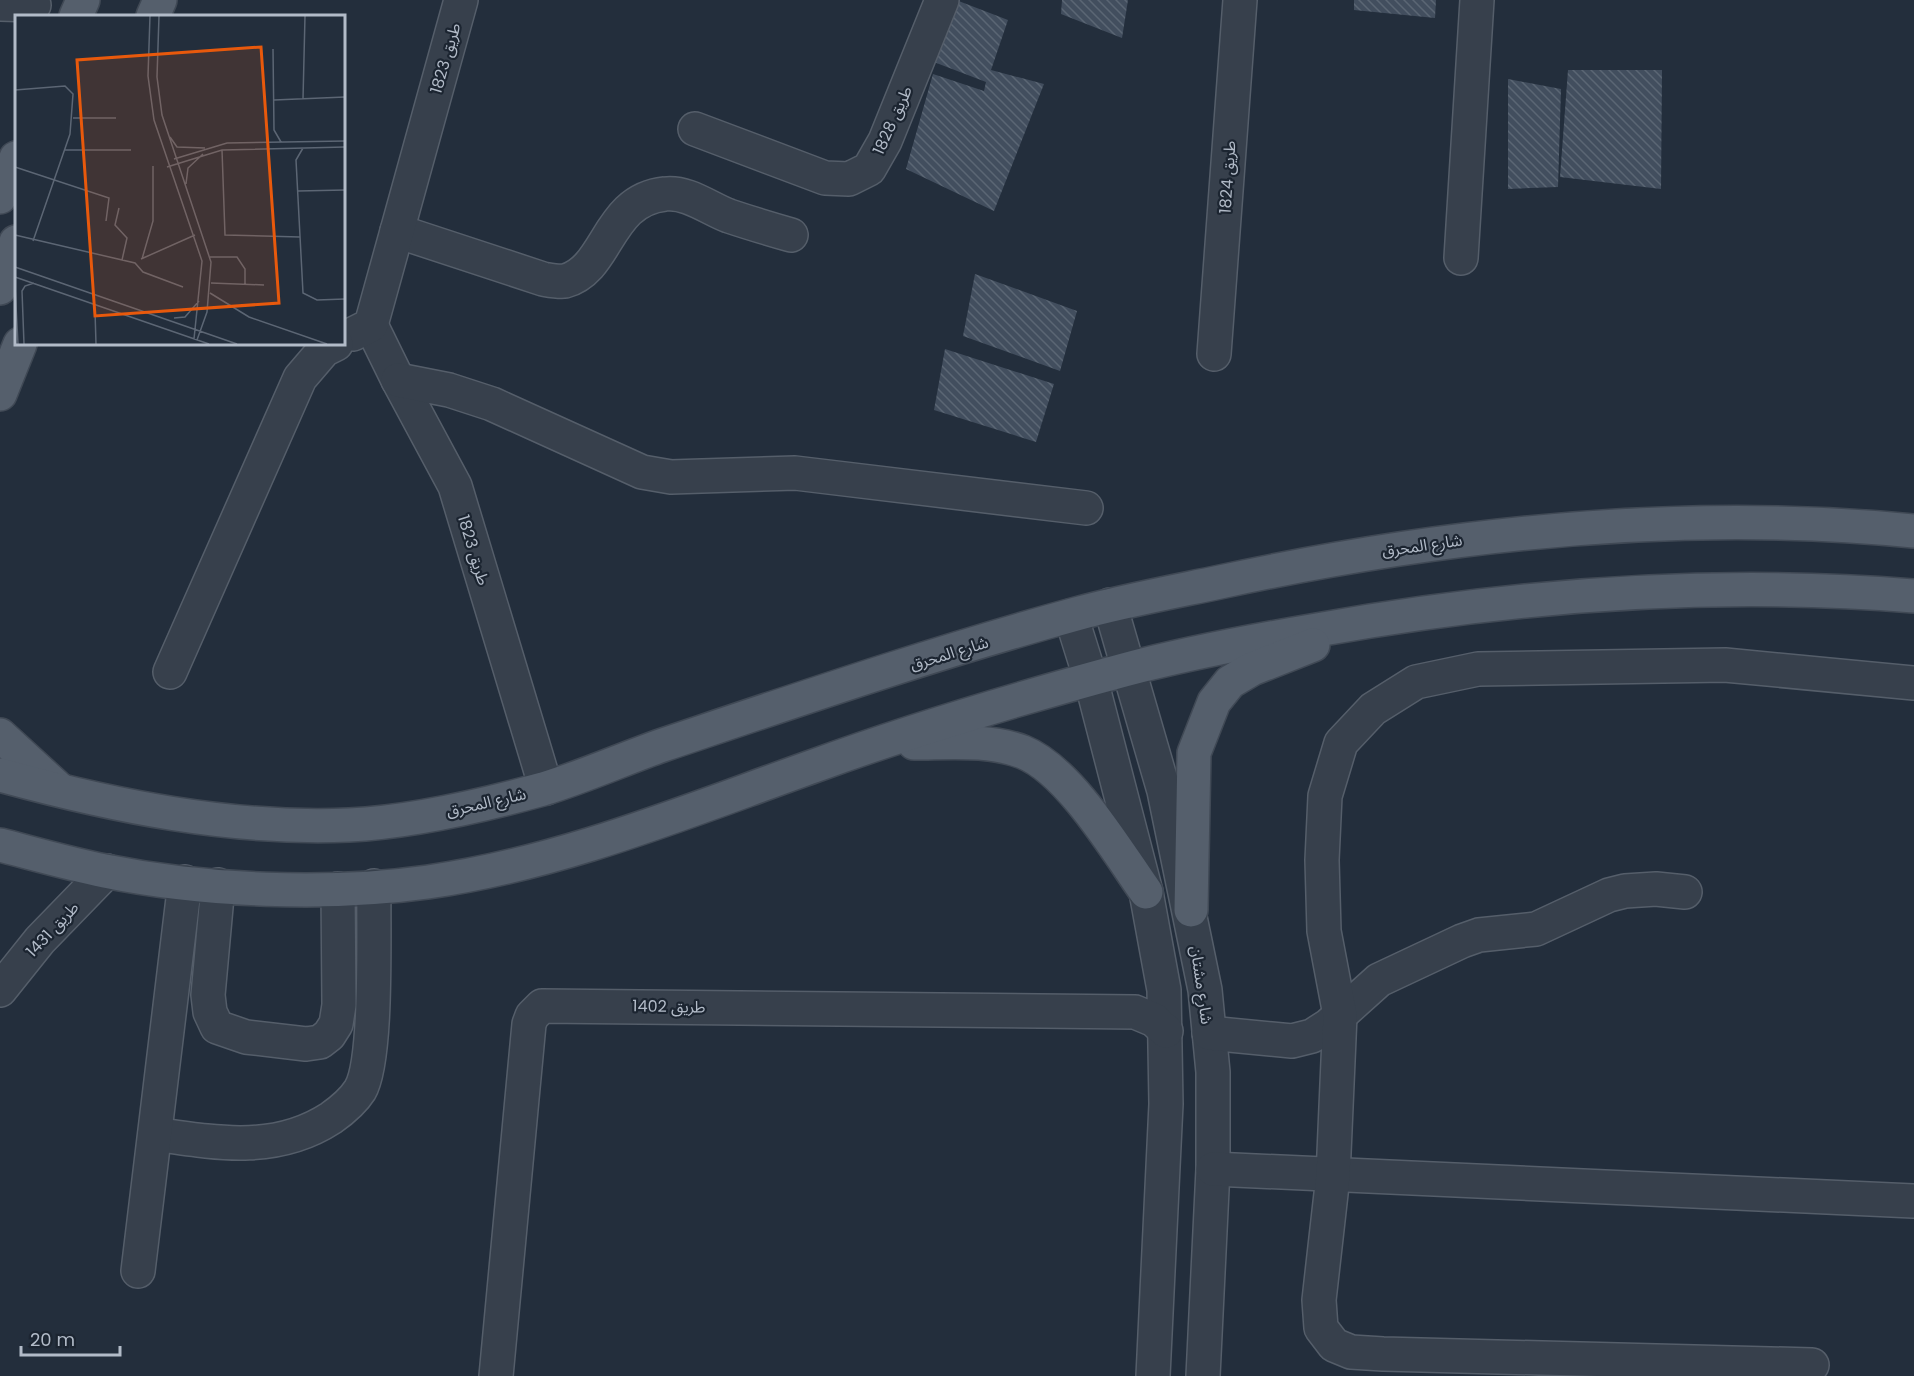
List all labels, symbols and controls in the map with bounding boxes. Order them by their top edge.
inset map [15,15,345,345]
street label: طريق 1823 [424,20,467,96]
street label: طريق 1828 [867,82,918,158]
street label: طريق 1824 [1213,140,1242,214]
street label: طريق 1823 [452,512,495,588]
street label: شارع المحرق [1380,528,1464,564]
street label: شارع المحرق [907,631,992,677]
street label: شارع المحرق [444,782,528,824]
street label: طريق 1431 [21,896,84,962]
street label: شارع مشتان [1184,944,1218,1026]
street label: طريق 1402 [632,994,706,1019]
scale bar [21,1319,120,1357]
text: 20 m [30,1327,75,1352]

